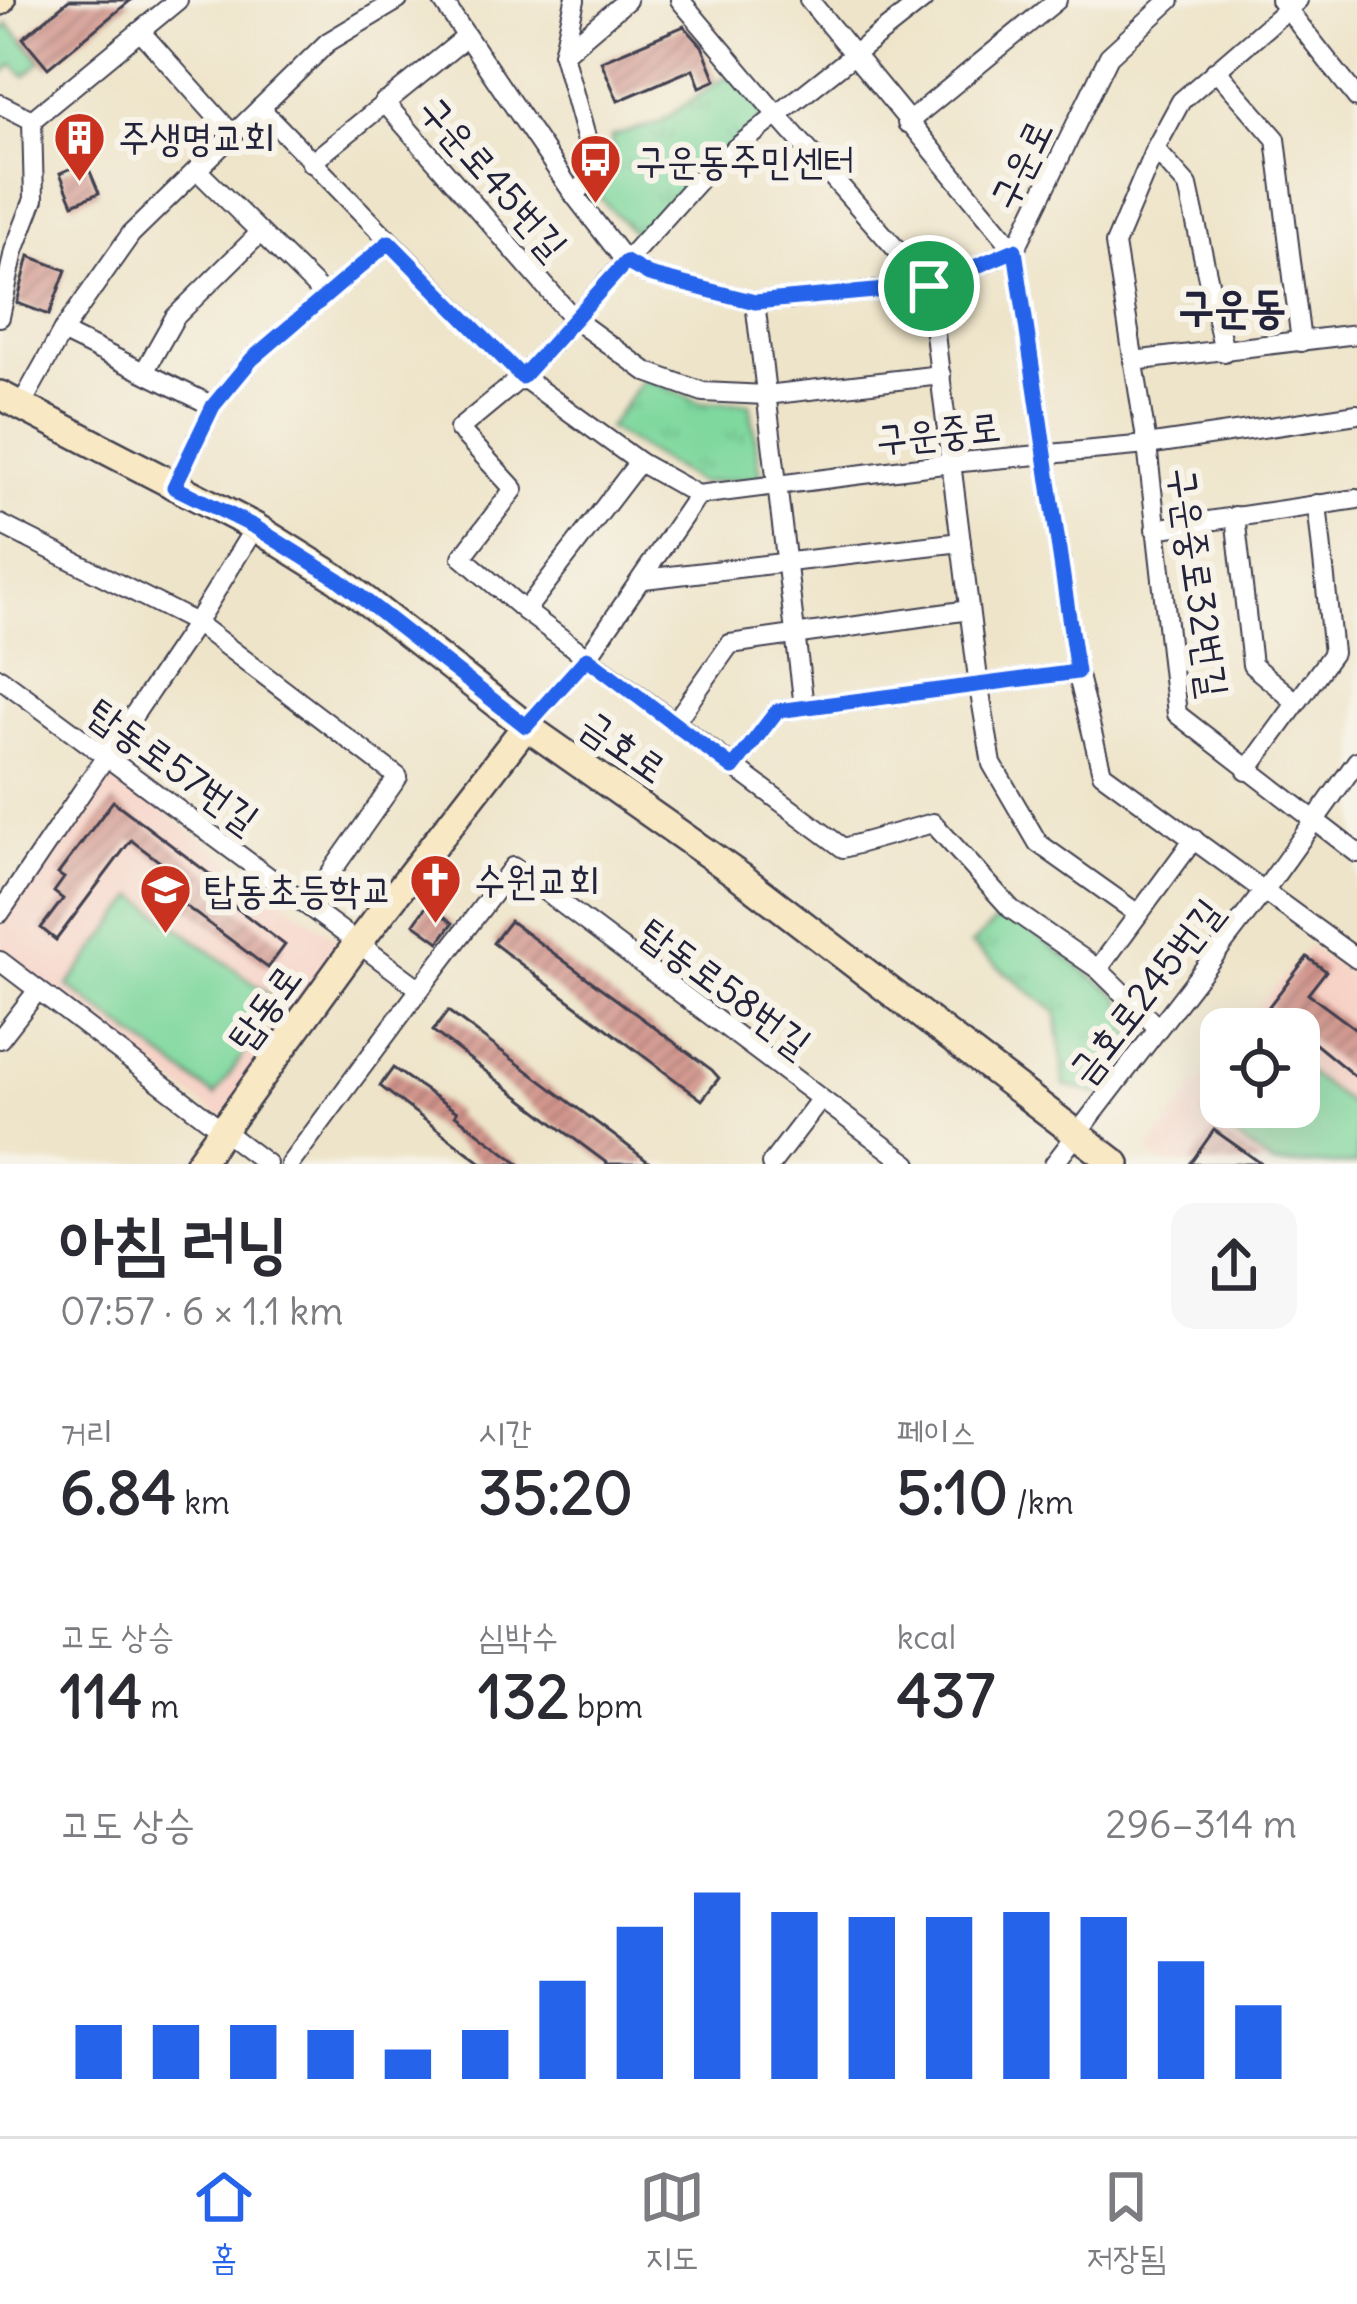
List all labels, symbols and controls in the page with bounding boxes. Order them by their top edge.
street label: 구운로45번길 [409,85,578,270]
building icon: 주생명교회 [51,109,107,183]
street label: 구운로 [978,111,1063,217]
place label: 주생명교회 [118,113,275,162]
bus stop icon: 구운동주민센터 [568,132,624,206]
place label: 구운동주민센터 [635,136,855,185]
pin [878,235,980,337]
icon: arrive [896,253,962,319]
district label: 구운동 [1178,278,1286,334]
street label: 구운중로 [873,402,1003,463]
street label: 구운중로32번길 [1158,464,1239,700]
street label: 탑동로57번길 [79,687,268,844]
street label: 금호로 [571,699,676,793]
church icon: 수원교회 [407,852,463,926]
place label: 수원교회 [474,856,600,905]
school or university icon: 탑동초등학교 [137,861,193,935]
place label: 탑동초등학교 [204,865,392,914]
street label: 금호로245번길 [1058,889,1233,1094]
street label: 탑동로58번길 [630,907,821,1068]
street label: 탑동로 [217,955,312,1060]
map controls [1200,1008,1320,1128]
button: locate [1200,1008,1320,1128]
text: 아침 러닝 [60,1200,288,1283]
button: share [1171,1203,1297,1329]
text: 07:57 · 6 × 1.1 km [60,1287,343,1336]
text: 거리 [60,1411,113,1453]
text: 시간 [478,1411,531,1453]
text: 페이스 [897,1411,976,1453]
text: 6.84 [60,1455,176,1530]
text: 35:20 [478,1455,633,1530]
text: 5:10 [897,1455,1008,1530]
text: km [176,1481,230,1523]
text: /km [1008,1481,1074,1523]
text: 고도 상승 [60,1615,174,1657]
text: 심박수 [478,1615,558,1657]
text: kcal [897,1616,956,1658]
text: 437 [897,1658,995,1733]
text: 114 [60,1659,142,1734]
text: 132 [478,1659,569,1734]
text: m [142,1685,179,1727]
text: bpm [569,1685,643,1727]
text: 고도 상승 [60,1800,195,1849]
text: 296–314 m [1105,1800,1297,1849]
tab: 홈 [191,2164,257,2280]
tab: 지도 [639,2164,705,2280]
tab: 저장됨 [1086,2164,1166,2280]

